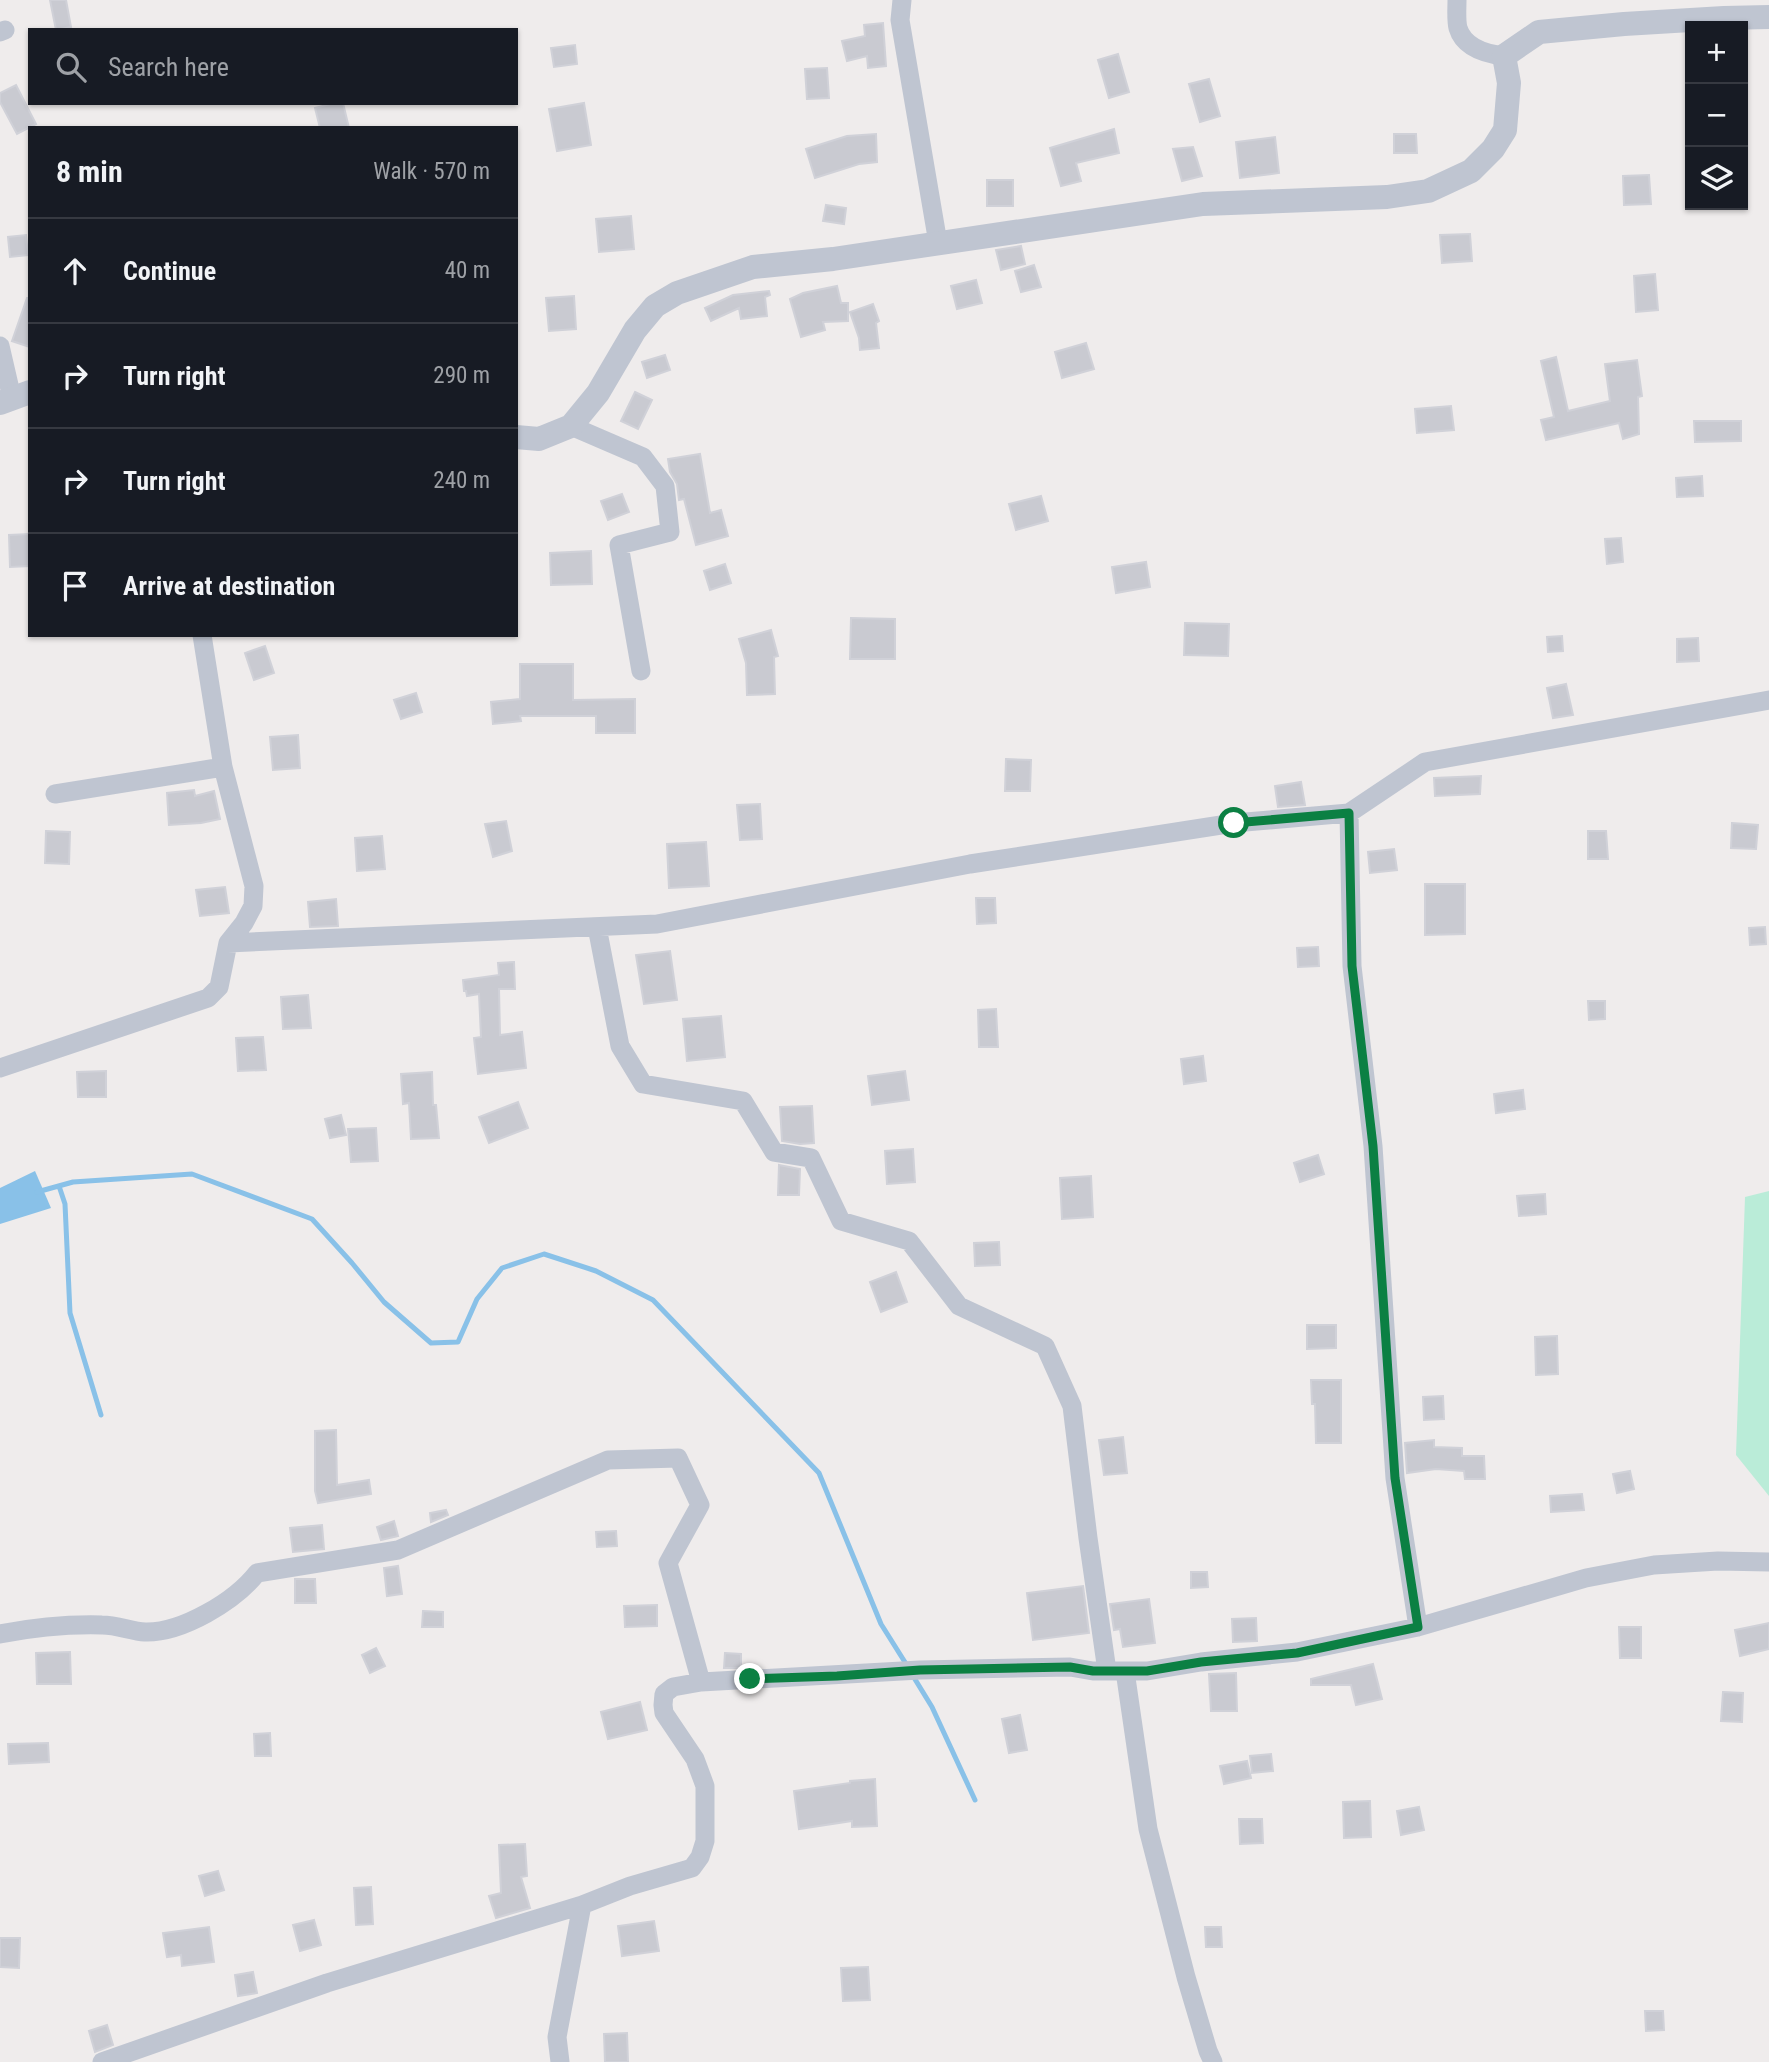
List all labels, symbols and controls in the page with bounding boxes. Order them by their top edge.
map controls [1685,21,1748,210]
button: + [1685,21,1748,84]
search box [28,28,518,105]
icon: search [52,48,90,86]
text: Search here [108,52,229,82]
button: − [1685,84,1748,147]
button: layers [1685,147,1748,210]
text: 8 min [56,154,123,189]
text: Walk · 570 m [373,158,490,185]
icon: ahead [56,252,94,290]
text: Continue [123,256,216,286]
text: 40 m [445,257,490,284]
icon: right [56,357,94,395]
text: Turn right [123,361,225,391]
text: 290 m [433,362,490,389]
icon: right [56,462,94,500]
text: Turn right [123,466,225,496]
text: 240 m [433,467,490,494]
icon: arrive [56,567,94,605]
text: Arrive at destination [123,571,335,601]
route start [1218,807,1249,838]
route end [734,1663,765,1694]

